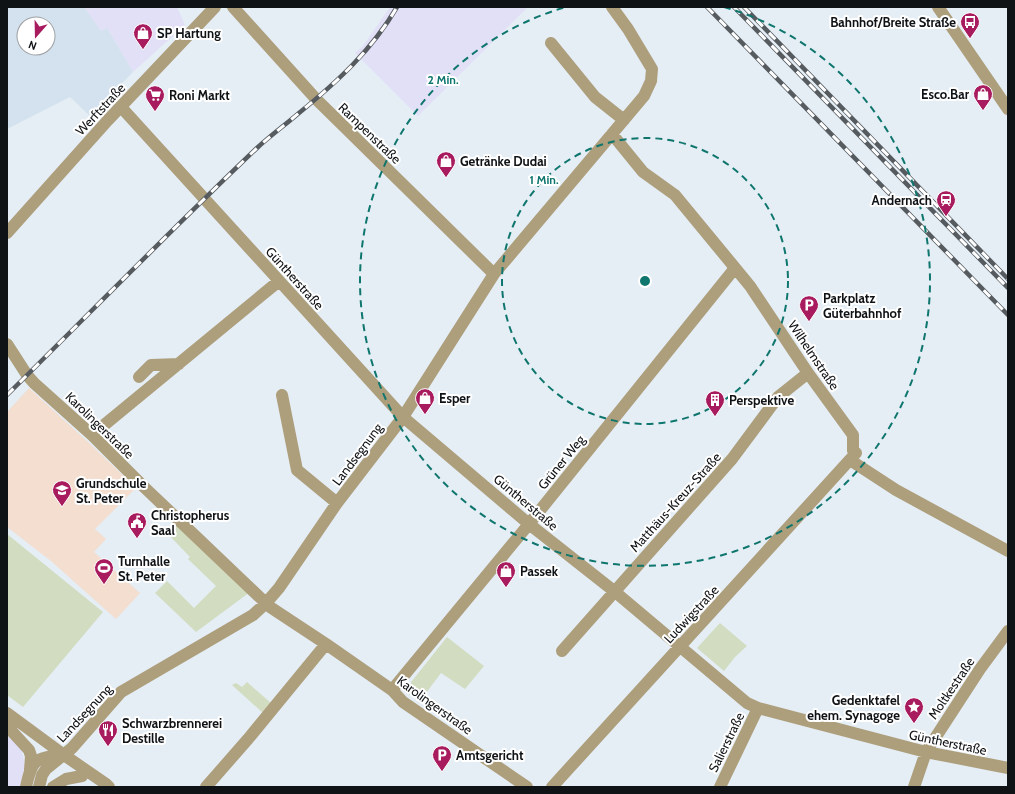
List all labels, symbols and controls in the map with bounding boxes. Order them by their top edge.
bus stop icon: Bahnhof/Breite Straße [959,11,981,39]
place label: Bahnhof/Breite Straße [830,14,956,30]
north arrow [16,16,56,56]
shop icon: SP Hartung [132,22,154,50]
place label: SP Hartung [157,25,221,41]
text: N [27,37,39,53]
text: 2 Min. [427,72,459,87]
street label: Werftstraße [72,79,128,138]
shop icon: Esco.Bar [972,83,994,111]
supermarket icon: Roni Markt [144,84,166,112]
place label: Esco.Bar [921,86,970,102]
place label: Roni Markt [169,87,230,103]
street label: Rampenstraße [335,99,405,167]
shop icon: Getränke Dudai [435,150,457,178]
place label: Getränke Dudai [460,153,547,169]
text: 1 Min. [529,172,559,187]
station icon: Andernach [935,189,957,217]
place label: Andernach [872,192,932,208]
street label: Güntherstraße [263,243,328,313]
centre of rings [638,274,652,288]
place label: Parkplatz Güterbahnhof [823,290,902,321]
parking icon: Parkplatz Güterbahnhof [798,294,820,322]
street label: Wilhelmstraße [785,317,843,393]
shop icon: Esper [414,387,436,415]
street label: Karolingerstraße [62,388,138,462]
building icon: Perspektive [704,389,726,417]
place label: Esper [439,390,471,406]
place label: Perspektive [729,392,794,408]
street label: Landsegnung [328,419,386,488]
street label: Grüner Weg [534,431,588,492]
street label: Matthäus-Kreuz-Straße [626,449,724,555]
street label: Güntherstraße [491,471,562,534]
place label: Grundschule St. Peter [76,475,147,506]
school or university icon: Grundschule St. Peter [51,479,73,507]
place label: Christopherus Saal [151,507,230,538]
public building icon: Christopherus Saal [126,511,148,539]
place label: Turnhalle St. Peter [118,553,170,584]
sports icon: Turnhalle St. Peter [93,557,115,585]
shop icon: Passek [495,560,517,588]
place label: Passek [520,563,559,579]
street label: Ludwigstraße [660,582,722,646]
street label: Moltkestraße [924,654,978,722]
street label: Karolingerstraße [394,672,476,738]
street label: Landsegnung [53,680,115,745]
place label: Gedenktafel ehem. Synagoge [807,692,901,723]
place icon: Gedenktafel ehem. Synagoge [903,696,925,724]
street label: Salierstraße [705,709,747,775]
place label: Schwarzbrennerei Destille [122,715,222,746]
restaurant icon: Schwarzbrennerei Destille [97,719,119,747]
street label: Güntherstraße [908,726,989,758]
parking icon: Amtsgericht [431,744,453,772]
place label: Amtsgericht [456,747,524,763]

